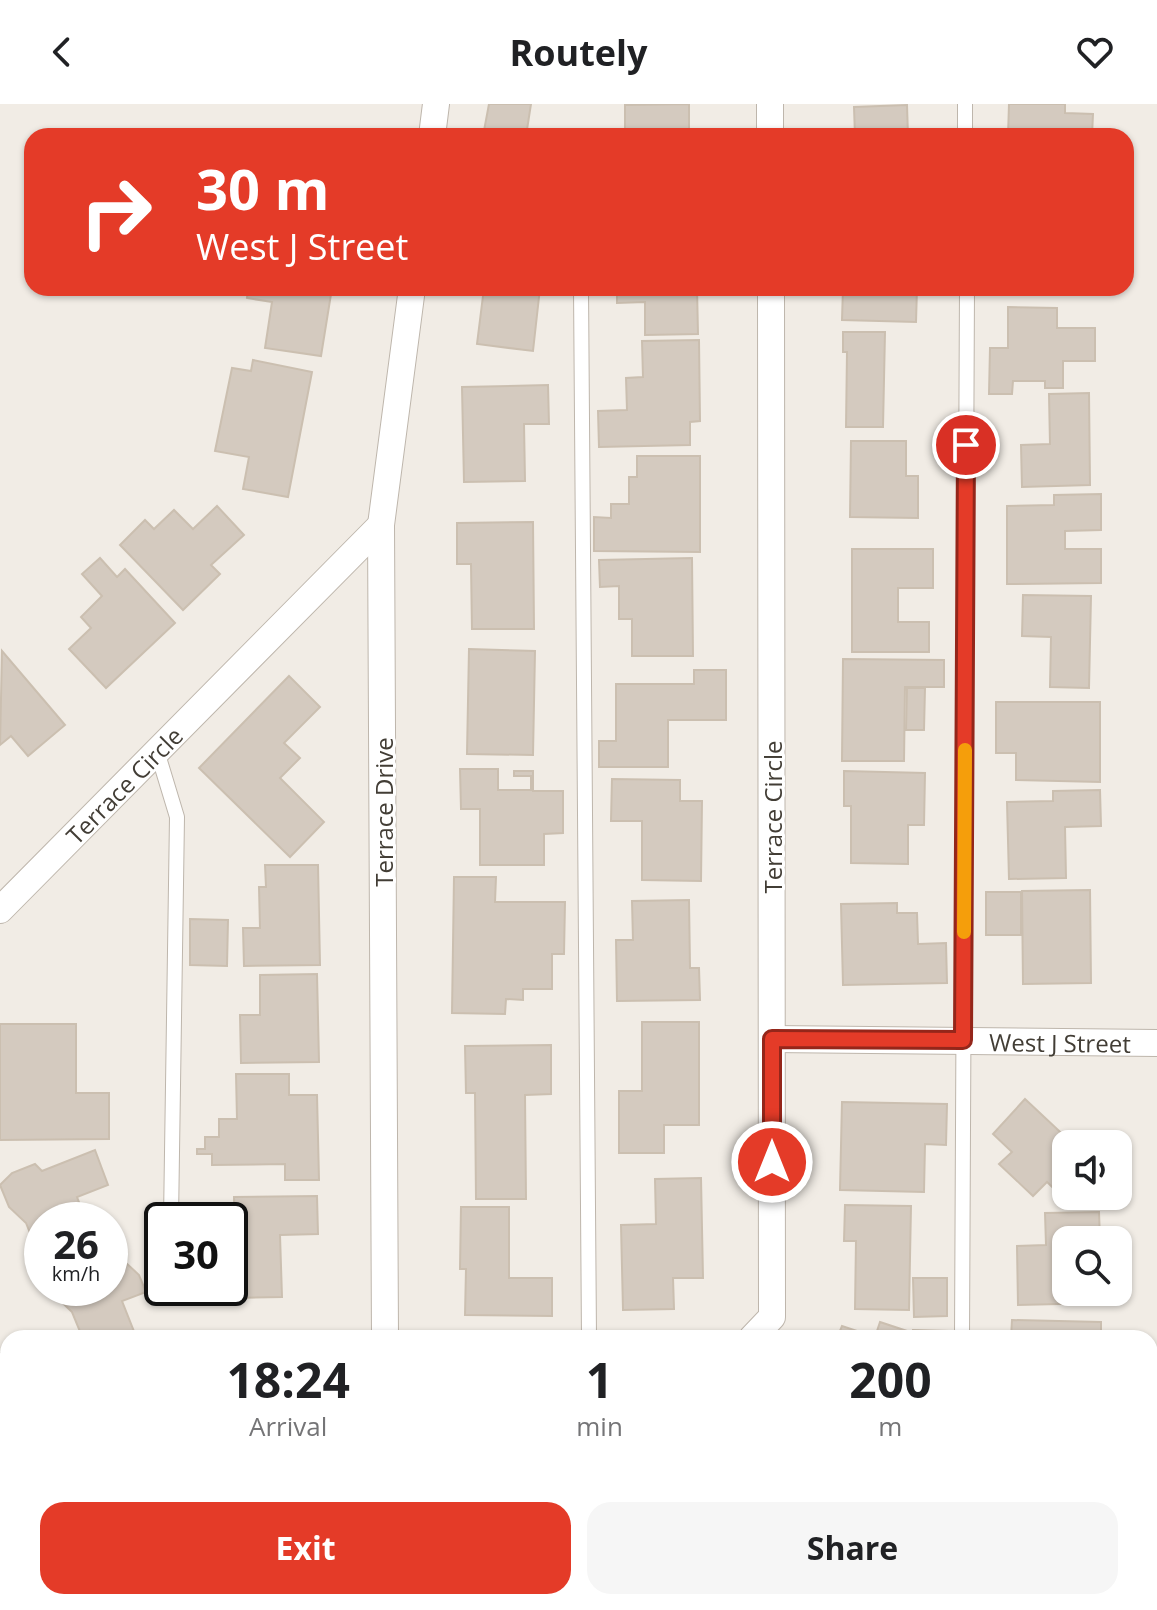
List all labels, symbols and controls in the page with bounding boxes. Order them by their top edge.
text: Routely [509,28,648,77]
icon: back [40,30,84,74]
icon: heart [1073,30,1117,74]
text: 30 m [196,150,330,226]
icon: right [64,160,168,264]
text: West J Street [196,222,408,271]
pin [932,411,1000,479]
icon: arrive [944,423,988,467]
street label: Terrace Circle [58,719,189,851]
street label: Terrace Drive [367,737,400,887]
street label: Terrace Circle [756,741,789,893]
street label: West J Street [989,1025,1131,1059]
position arrow [730,1120,814,1204]
map controls [1052,1130,1132,1306]
button: sound [1052,1130,1132,1210]
speed limit sign: 30 [144,1202,248,1306]
text: 26 [53,1216,99,1271]
button: search [1052,1226,1132,1306]
text: km/h [52,1260,100,1287]
text: 18:24 [226,1347,350,1412]
text: 1 [586,1347,613,1412]
text: 200 [849,1347,932,1412]
text: Arrival [249,1408,327,1444]
text: min [576,1408,623,1444]
text: m [878,1408,902,1444]
button: Exit [40,1502,571,1594]
button: Share [587,1502,1118,1594]

